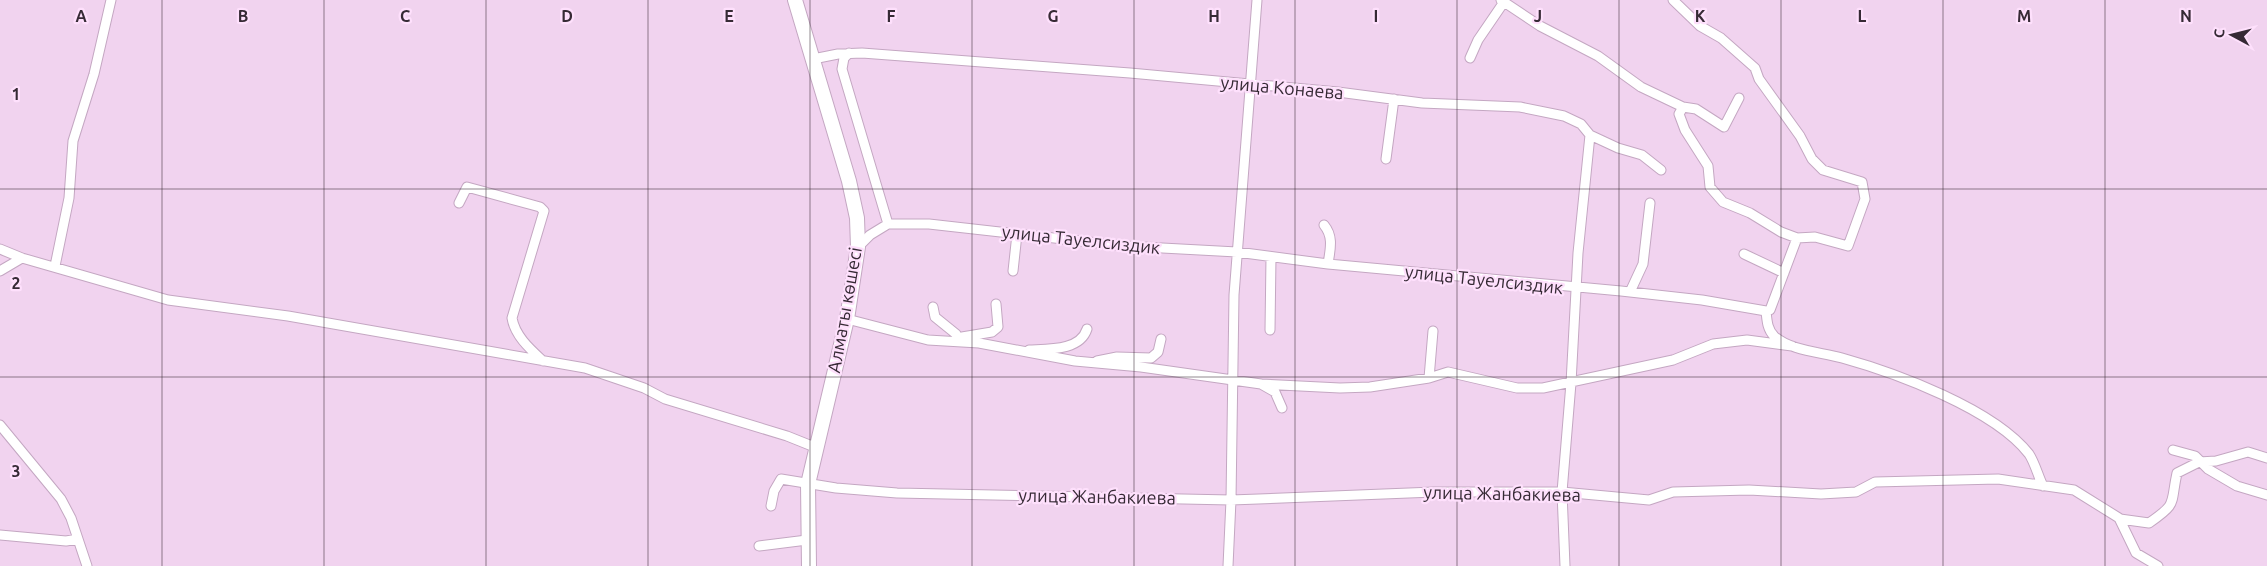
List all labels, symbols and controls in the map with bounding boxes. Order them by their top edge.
text: A [75,7,87,25]
text: B [238,7,248,25]
text: C [400,7,410,25]
text: D [561,7,573,25]
text: E [724,7,734,25]
text: F [887,7,896,25]
text: G [1047,7,1059,25]
text: H [1208,7,1220,25]
text: I [1374,7,1378,25]
text: J [1534,7,1542,25]
text: K [1695,7,1706,25]
text: L [1858,7,1867,25]
text: M [2017,7,2031,25]
text: N [2180,7,2192,25]
north arrow [2207,10,2257,60]
text: С [2211,28,2228,39]
street label: улица Конаева [1220,72,1345,102]
text: 1 [11,85,21,103]
street label: улица Тауелсиздик [1001,221,1161,257]
street label: Алматы көшесі [823,245,865,374]
street label: улица Тауелсиздик [1404,261,1564,297]
text: 2 [11,274,21,292]
text: 3 [11,462,21,480]
street label: улица Жанбакиева [1423,482,1581,504]
street label: улица Жанбакиева [1018,485,1176,507]

